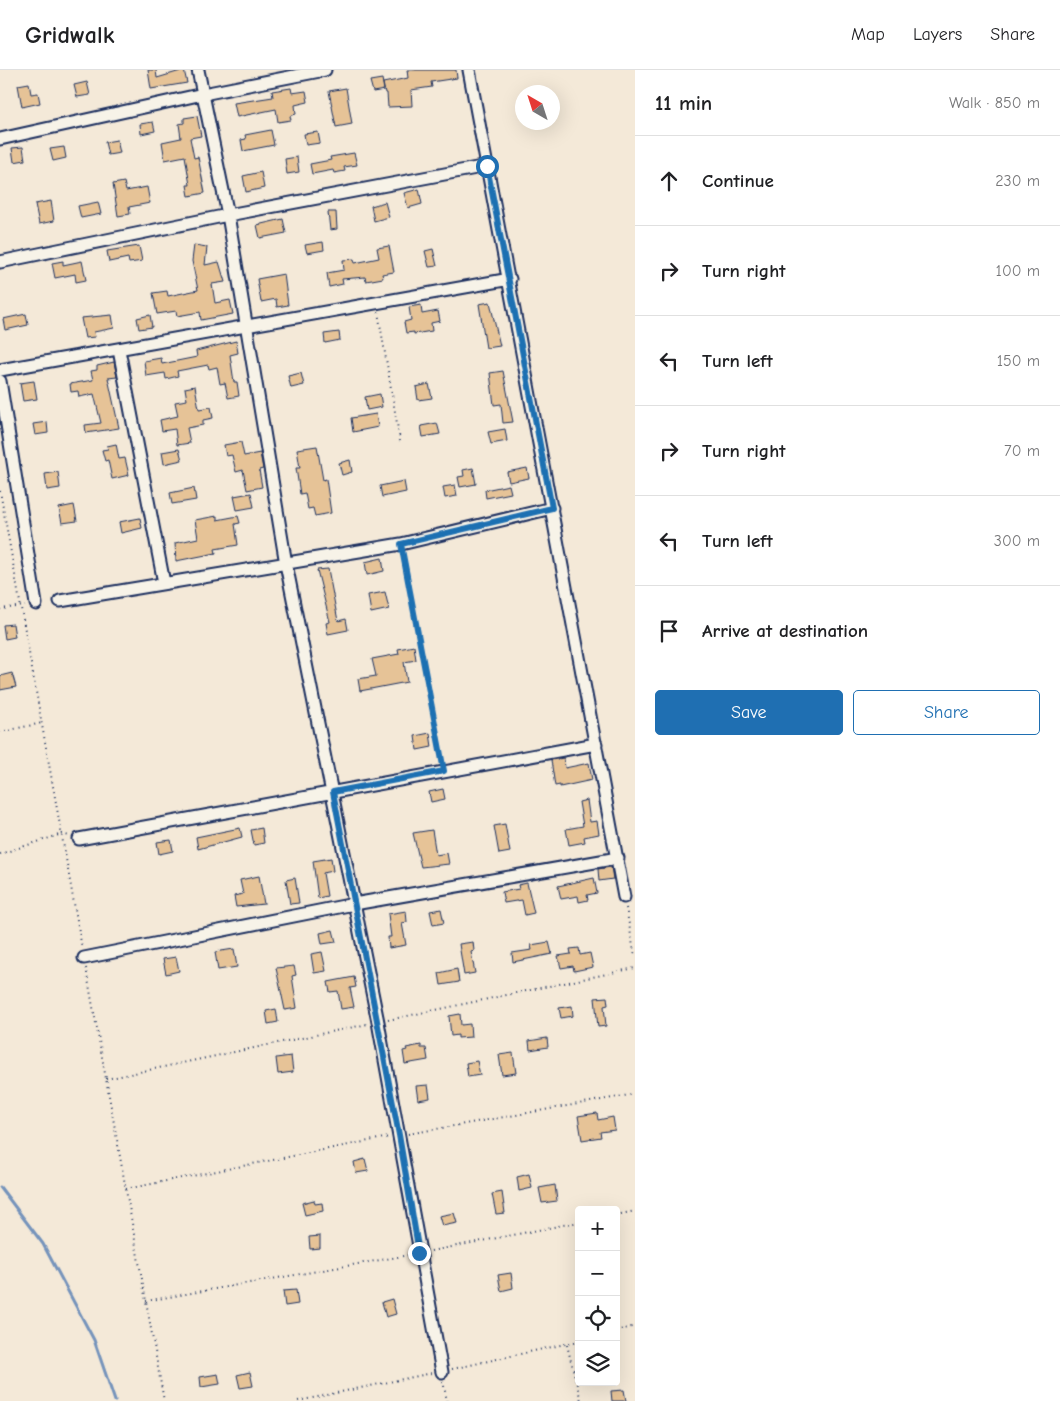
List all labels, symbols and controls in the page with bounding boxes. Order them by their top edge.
text: Gridwalk [25,21,114,49]
text: Map [851,24,885,45]
text: Layers [913,24,962,45]
text: Share [990,24,1035,45]
north arrow [515,85,560,130]
text: 11 min [655,91,712,115]
text: Walk · 850 m [949,94,1040,112]
route start [476,155,499,178]
icon: ahead [655,167,683,195]
text: Continue [702,170,774,192]
text: 230 m [995,172,1040,190]
icon: right [655,257,683,285]
text: Turn right [702,260,786,282]
text: 100 m [996,262,1040,280]
icon: left [655,347,683,375]
text: Turn left [702,350,773,372]
text: 150 m [997,352,1040,370]
icon: right [655,437,683,465]
text: Turn right [702,440,786,462]
text: 70 m [1004,442,1040,460]
icon: left [655,527,683,555]
text: Turn left [702,530,773,552]
text: 300 m [994,532,1040,550]
icon: arrive [655,617,683,645]
text: Arrive at destination [702,620,868,642]
button: Save [655,690,843,735]
button: Share [853,690,1040,735]
map controls [575,1206,620,1386]
button: + [575,1206,620,1251]
route end [408,1242,431,1265]
button: − [575,1251,620,1296]
button: locate [575,1296,620,1341]
button: layers [575,1341,620,1386]

